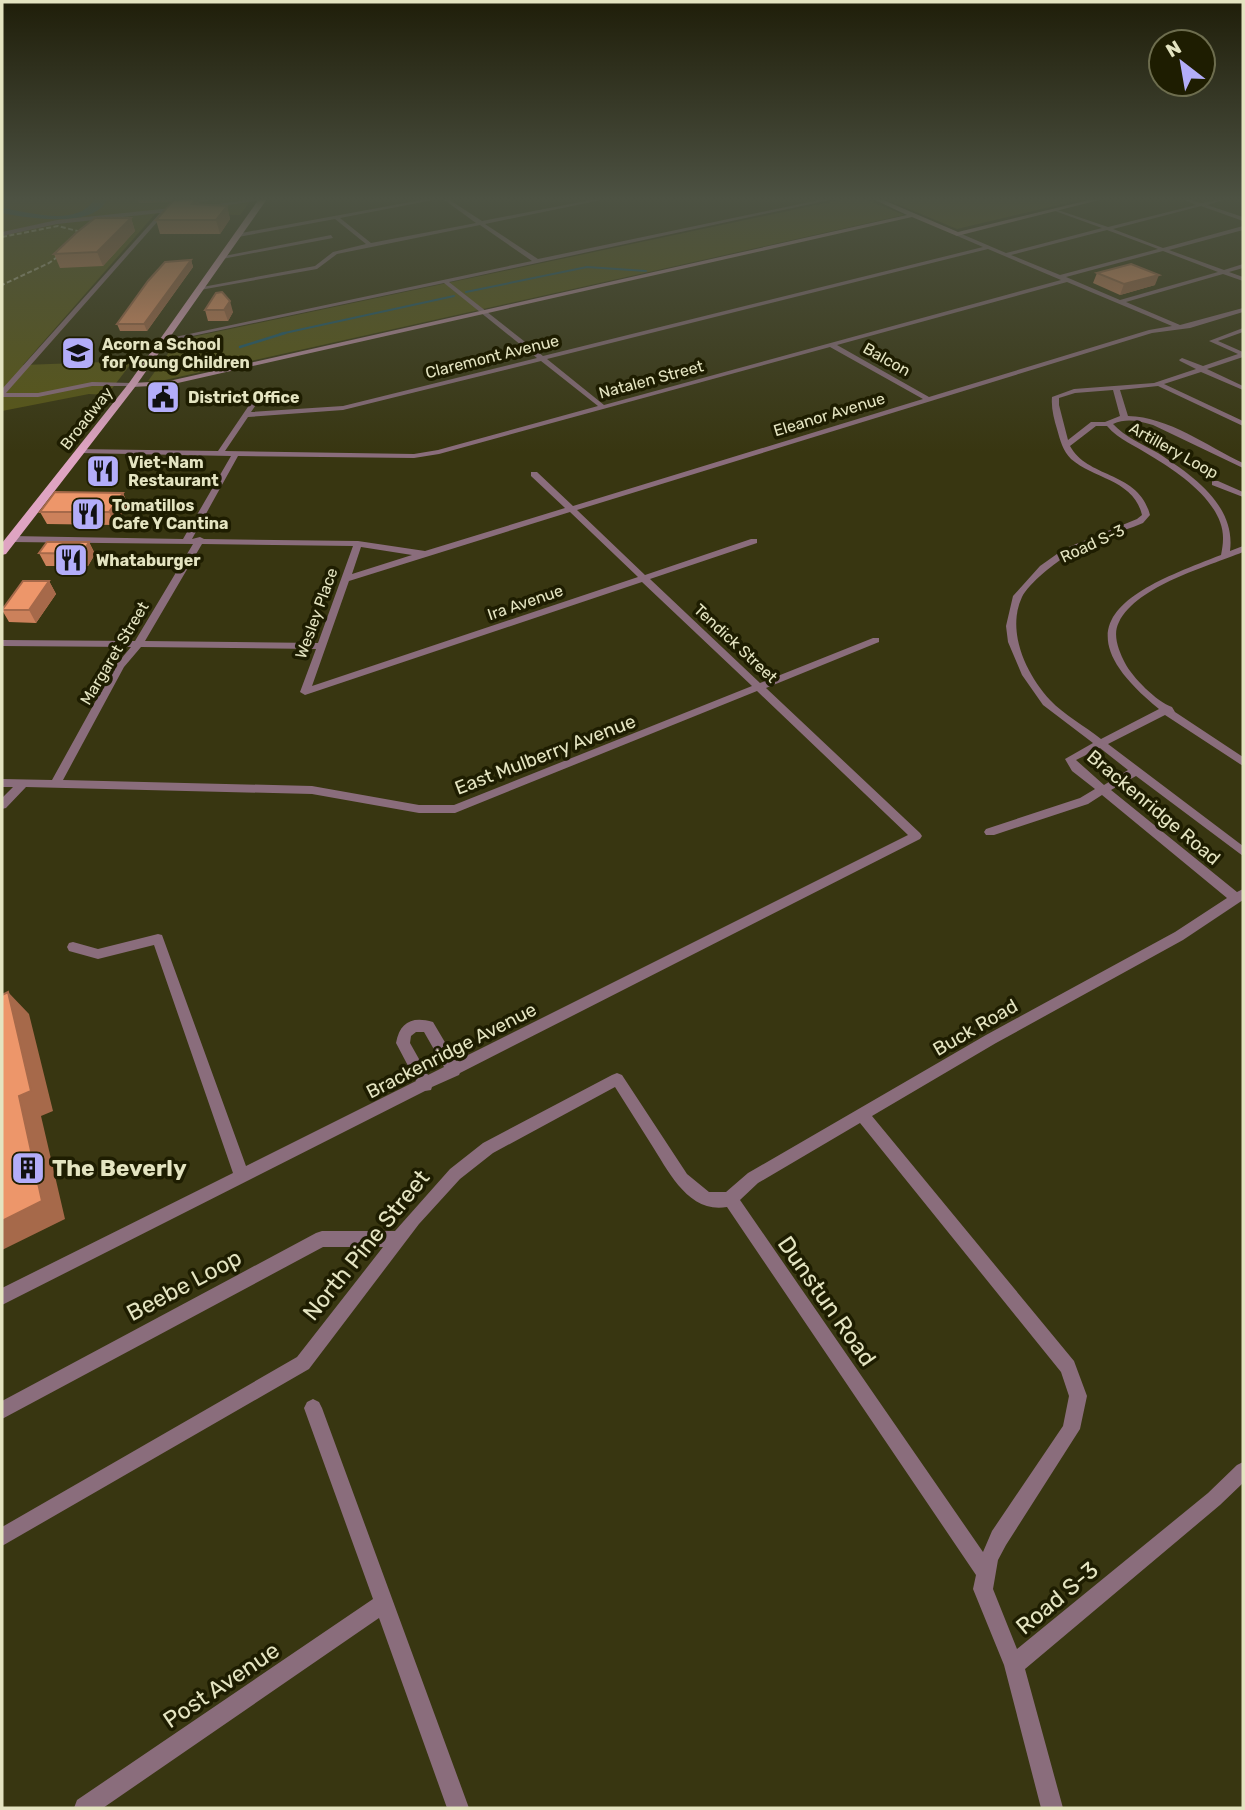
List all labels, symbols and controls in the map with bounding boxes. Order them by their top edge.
north arrow [1147,28,1217,98]
text: N [1162,35,1185,62]
street label: Claremont Avenue [423,331,561,382]
school or university icon: Acorn a School for Young Children [59,334,97,372]
place label: Acorn a School for Young Children [102,335,250,372]
street label: Balcon [860,339,914,380]
street label: Natalen Street [597,356,706,403]
public building icon: District Office [144,378,182,416]
street label: Broadway [56,383,117,453]
place label: District Office [188,388,299,407]
street label: Eleanor Avenue [771,388,887,440]
street label: Artillery Loop [1126,418,1222,483]
restaurant icon: Viet-Nam Restaurant [84,452,122,490]
place label: Viet-Nam Restaurant [128,453,219,490]
restaurant icon: Tomatillos Cafe Y Cantina [69,495,107,533]
place label: Tomatillos Cafe Y Cantina [112,496,229,533]
street label: Road S-3 [1057,520,1127,567]
restaurant icon: Whataburger [52,541,90,579]
place label: Whataburger [96,551,201,570]
street label: Wesley Place [291,565,342,661]
street label: Ira Avenue [485,581,565,624]
street label: Margaret Street [76,598,153,708]
street label: Tendick Street [690,600,781,687]
street label: East Mulberry Avenue [451,709,639,800]
street label: Brackenridge Road [1082,745,1225,870]
street label: Buck Road [929,994,1022,1061]
street label: Brackenridge Avenue [362,998,540,1103]
building icon: The Beverly [9,1149,47,1187]
place label: The Beverly [52,1154,187,1182]
street label: North Pine Street [297,1164,435,1326]
street label: Dunstun Road [772,1231,882,1371]
street label: Beebe Loop [122,1243,246,1327]
street label: Road S-3 [1010,1556,1104,1640]
street label: Post Avenue [158,1636,284,1734]

